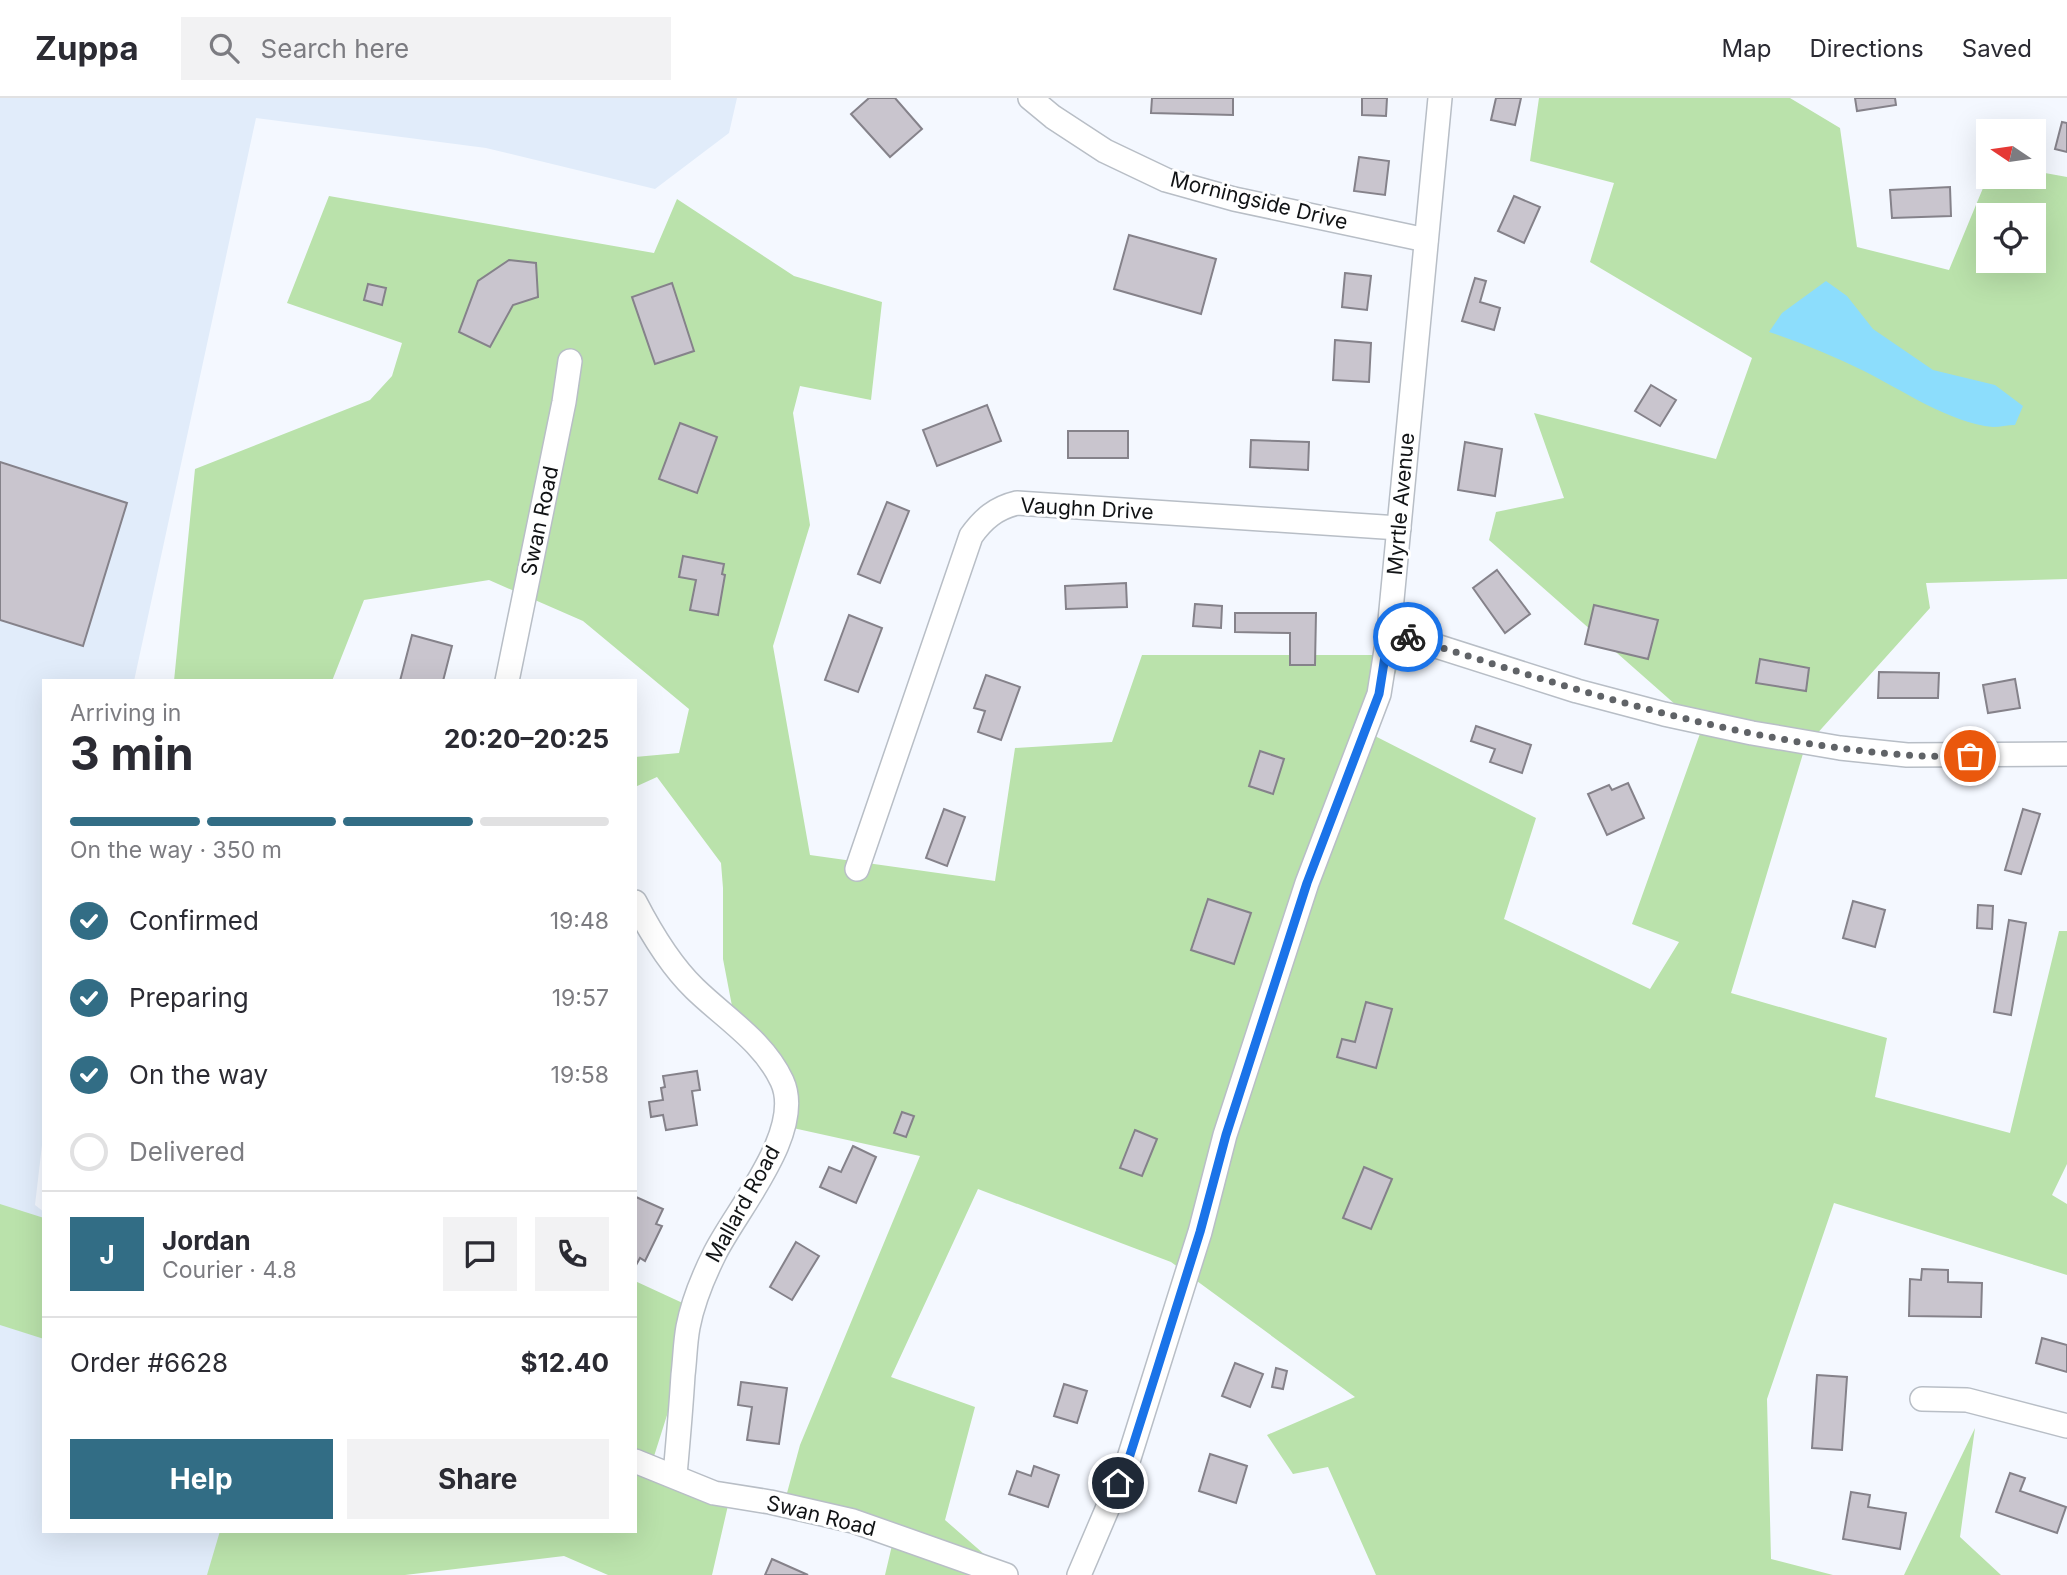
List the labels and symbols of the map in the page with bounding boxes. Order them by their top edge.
north arrow [1976,119,2046,189]
street label: Morningside Drive [1168,166,1350,235]
street label: Myrtle Avenue [1382,432,1419,576]
street label: Swan Road [516,464,563,578]
street label: Vaughn Drive [1020,493,1154,524]
courier [1373,602,1443,672]
pin [1940,726,2000,786]
street label: Mallard Road [700,1141,785,1267]
pin [1088,1453,1148,1513]
street label: Swan Road [764,1490,878,1541]

